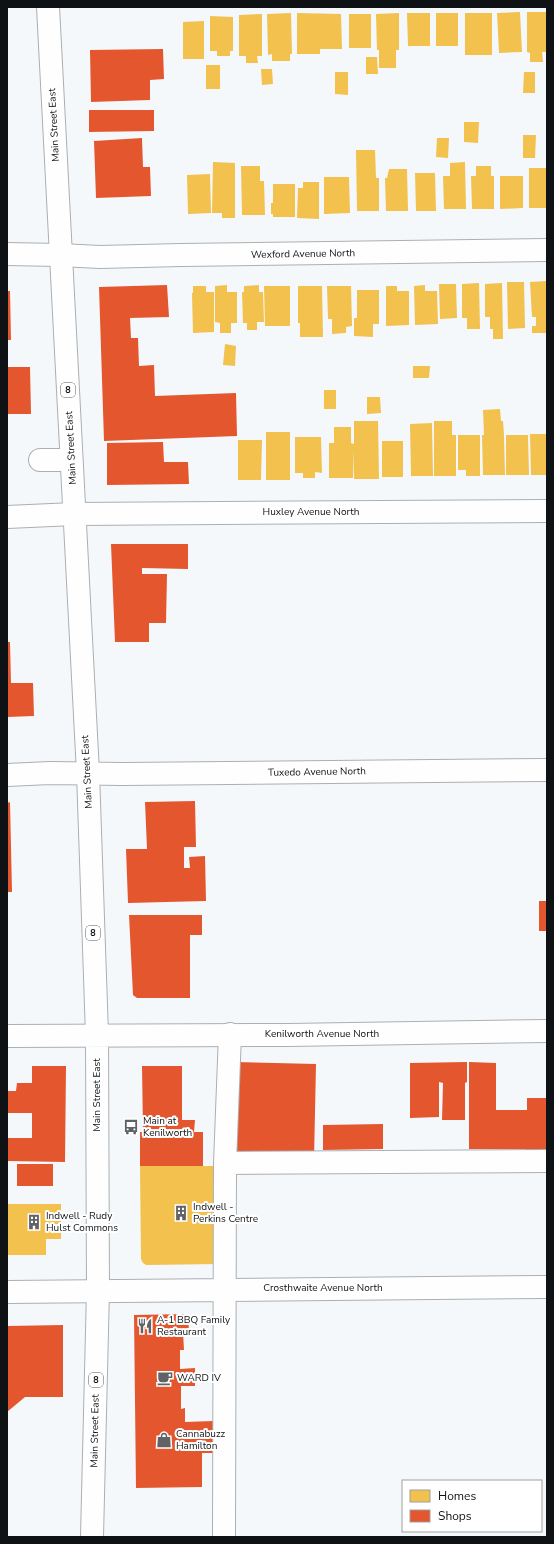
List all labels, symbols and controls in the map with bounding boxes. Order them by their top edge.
street label: Main Street East [45,87,63,162]
street label: Wexford Avenue North [251,246,355,262]
road number: 8 [61,383,75,397]
street label: Main Street East [62,410,80,485]
street label: Huxley Avenue North [263,505,359,519]
street label: Main Street East [78,734,96,809]
street label: Tuxedo Avenue North [268,764,366,780]
road number: 8 [86,926,100,940]
street label: Kenilworth Avenue North [265,1027,379,1041]
street label: Main Street East [90,1058,104,1132]
place label: Main at Kenilworth [143,1114,192,1140]
bus stop icon: Main at Kenilworth [122,1118,140,1136]
place label: Indwell - Perkins Centre [193,1200,258,1226]
building icon: Indwell - Perkins Centre [172,1204,190,1222]
place label: Indwell - Rudy Hulst Commons [46,1209,118,1235]
building icon: Indwell - Rudy Hulst Commons [25,1213,43,1231]
street label: Crosthwaite Avenue North [263,1281,383,1295]
place label: A-1 BBQ Family Restaurant [157,1313,231,1339]
restaurant icon: A-1 BBQ Family Restaurant [136,1317,154,1335]
cafe icon: WARD IV [156,1369,174,1387]
place label: WARD IV [177,1371,221,1385]
road number: 8 [89,1373,103,1387]
street label: Main Street East [87,1394,103,1468]
place label: Cannabuzz Hamilton [176,1427,226,1453]
shop icon: Cannabuzz Hamilton [155,1431,173,1449]
legend [402,1480,542,1532]
text: Homes [438,1488,476,1504]
text: Shops [438,1508,472,1524]

